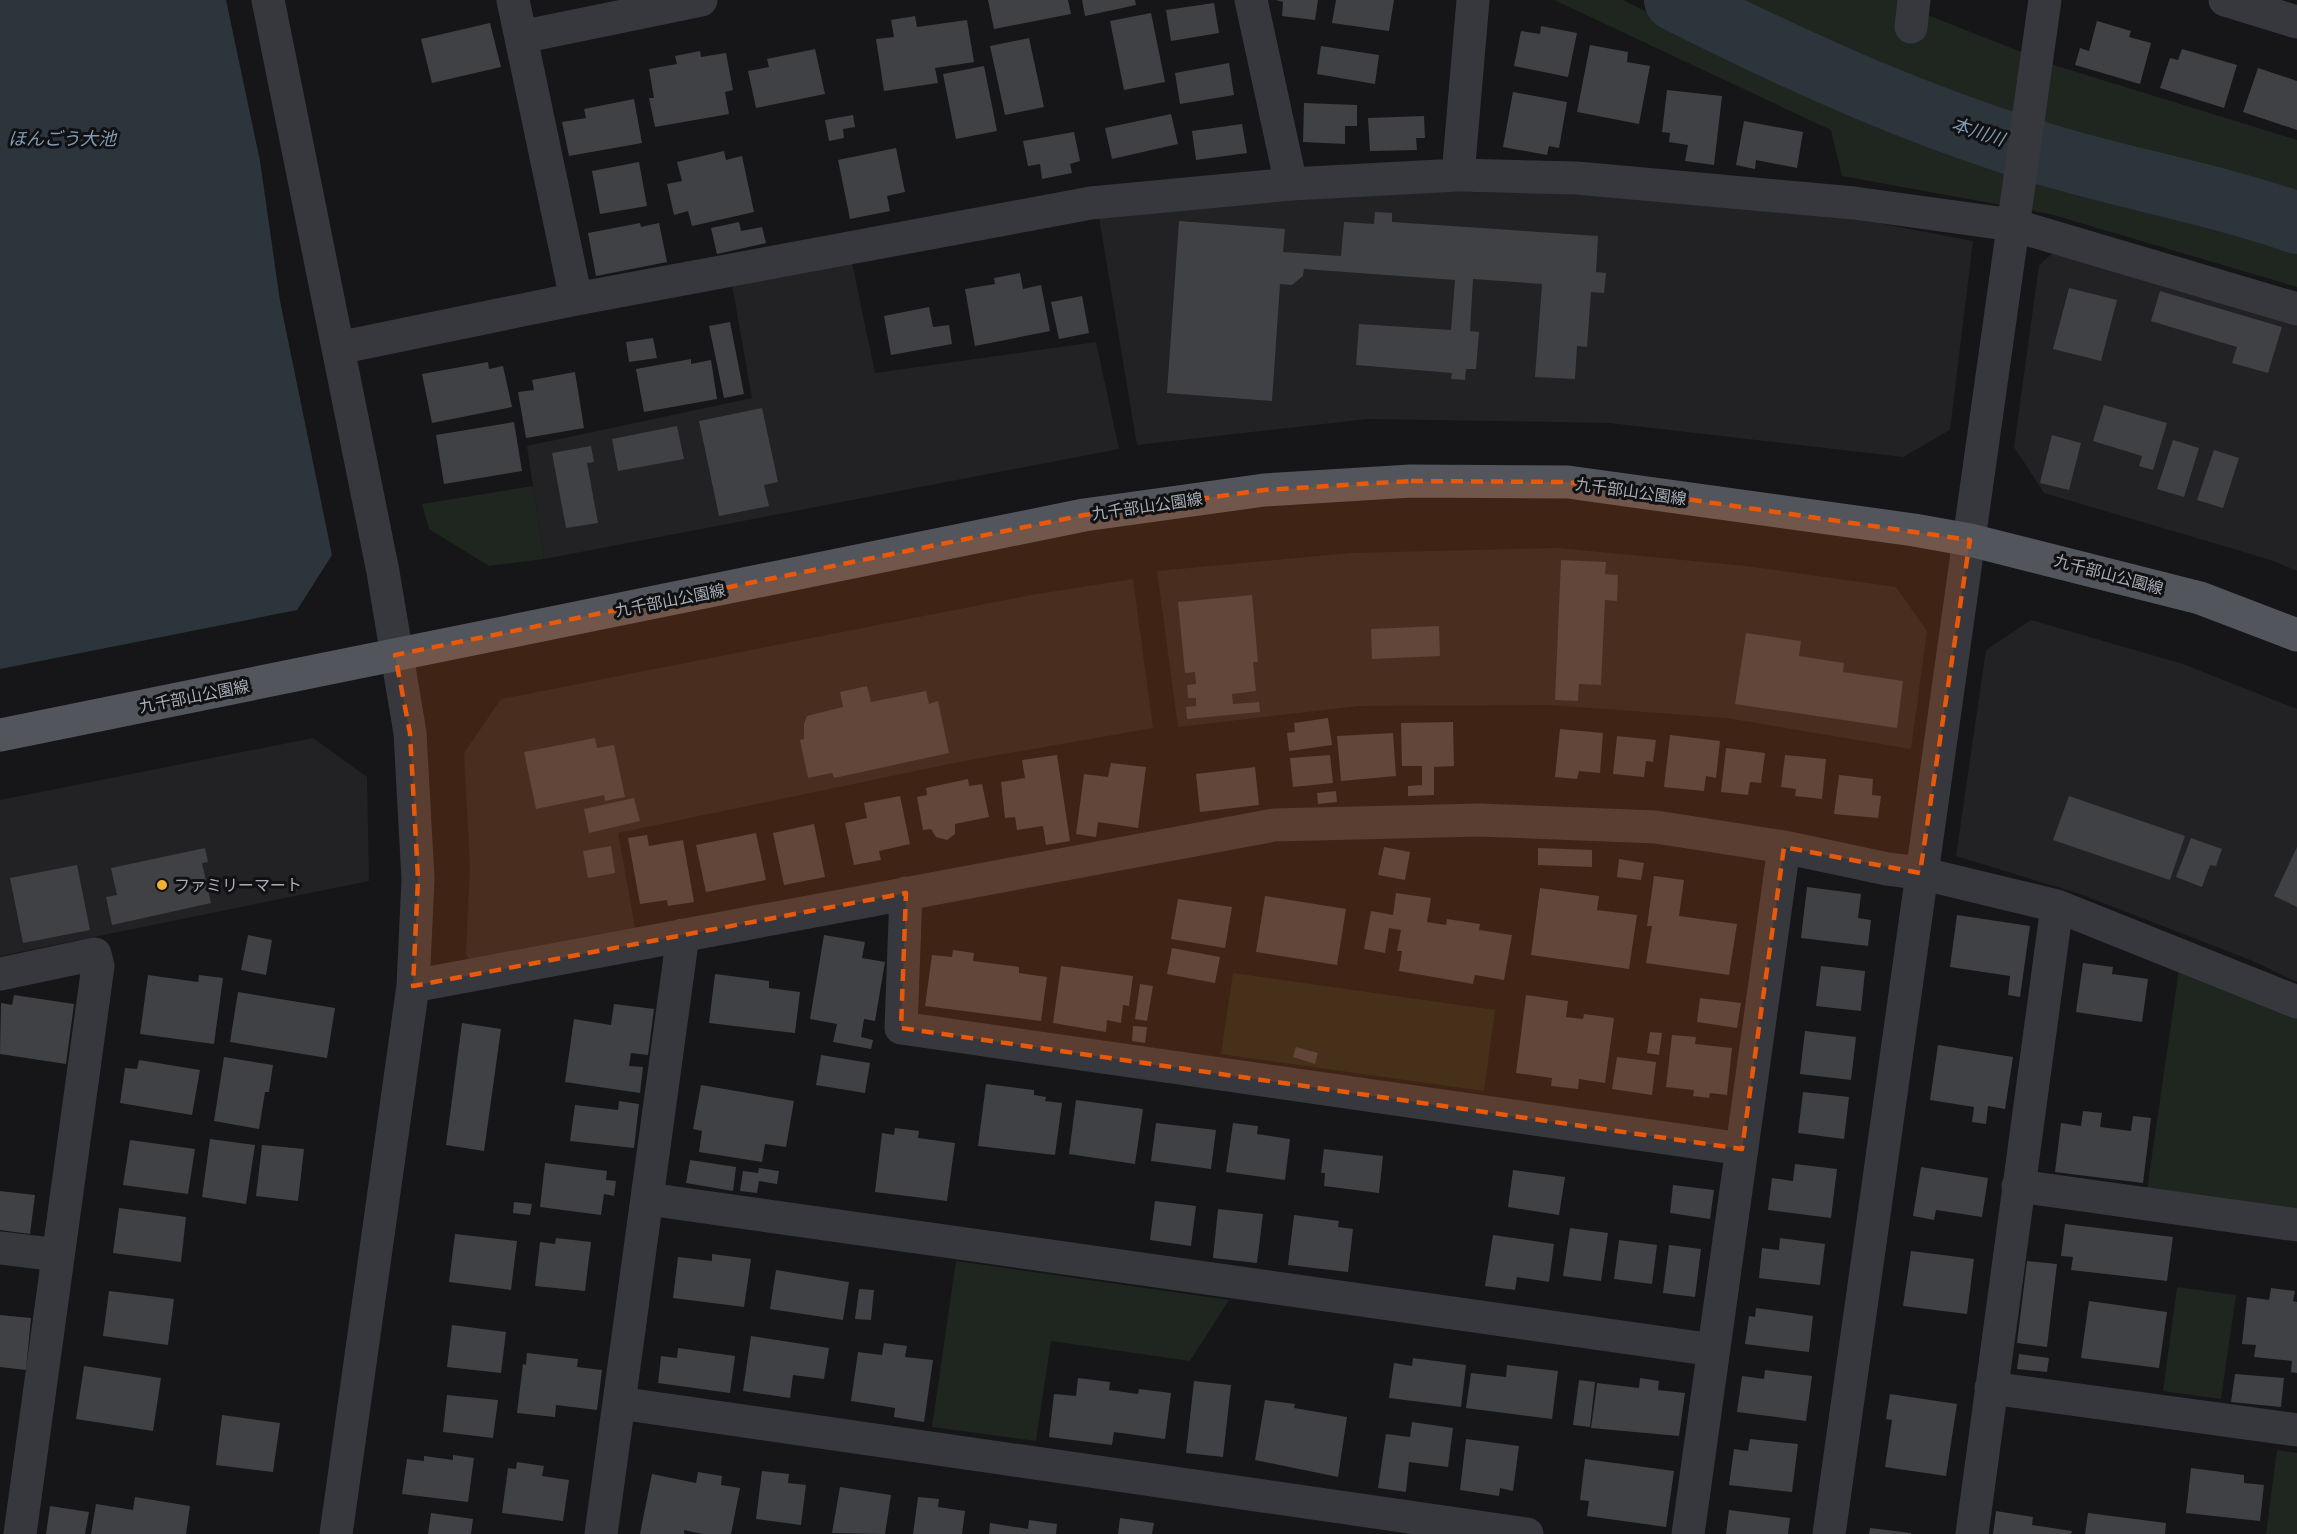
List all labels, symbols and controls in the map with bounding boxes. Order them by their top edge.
water label: 本川川 [1948,112,2009,153]
water label: ほんごう大池 [8,127,118,152]
street label: 九千部山公園線 [1574,473,1688,511]
street label: 九千部山公園線 [1090,488,1204,526]
street label: 九千部山公園線 [2052,550,2166,600]
street label: 九千部山公園線 [613,579,727,622]
street label: 九千部山公園線 [137,675,251,718]
place label: ファミリーマート [174,875,302,897]
marker: ファミリーマート [155,878,169,892]

